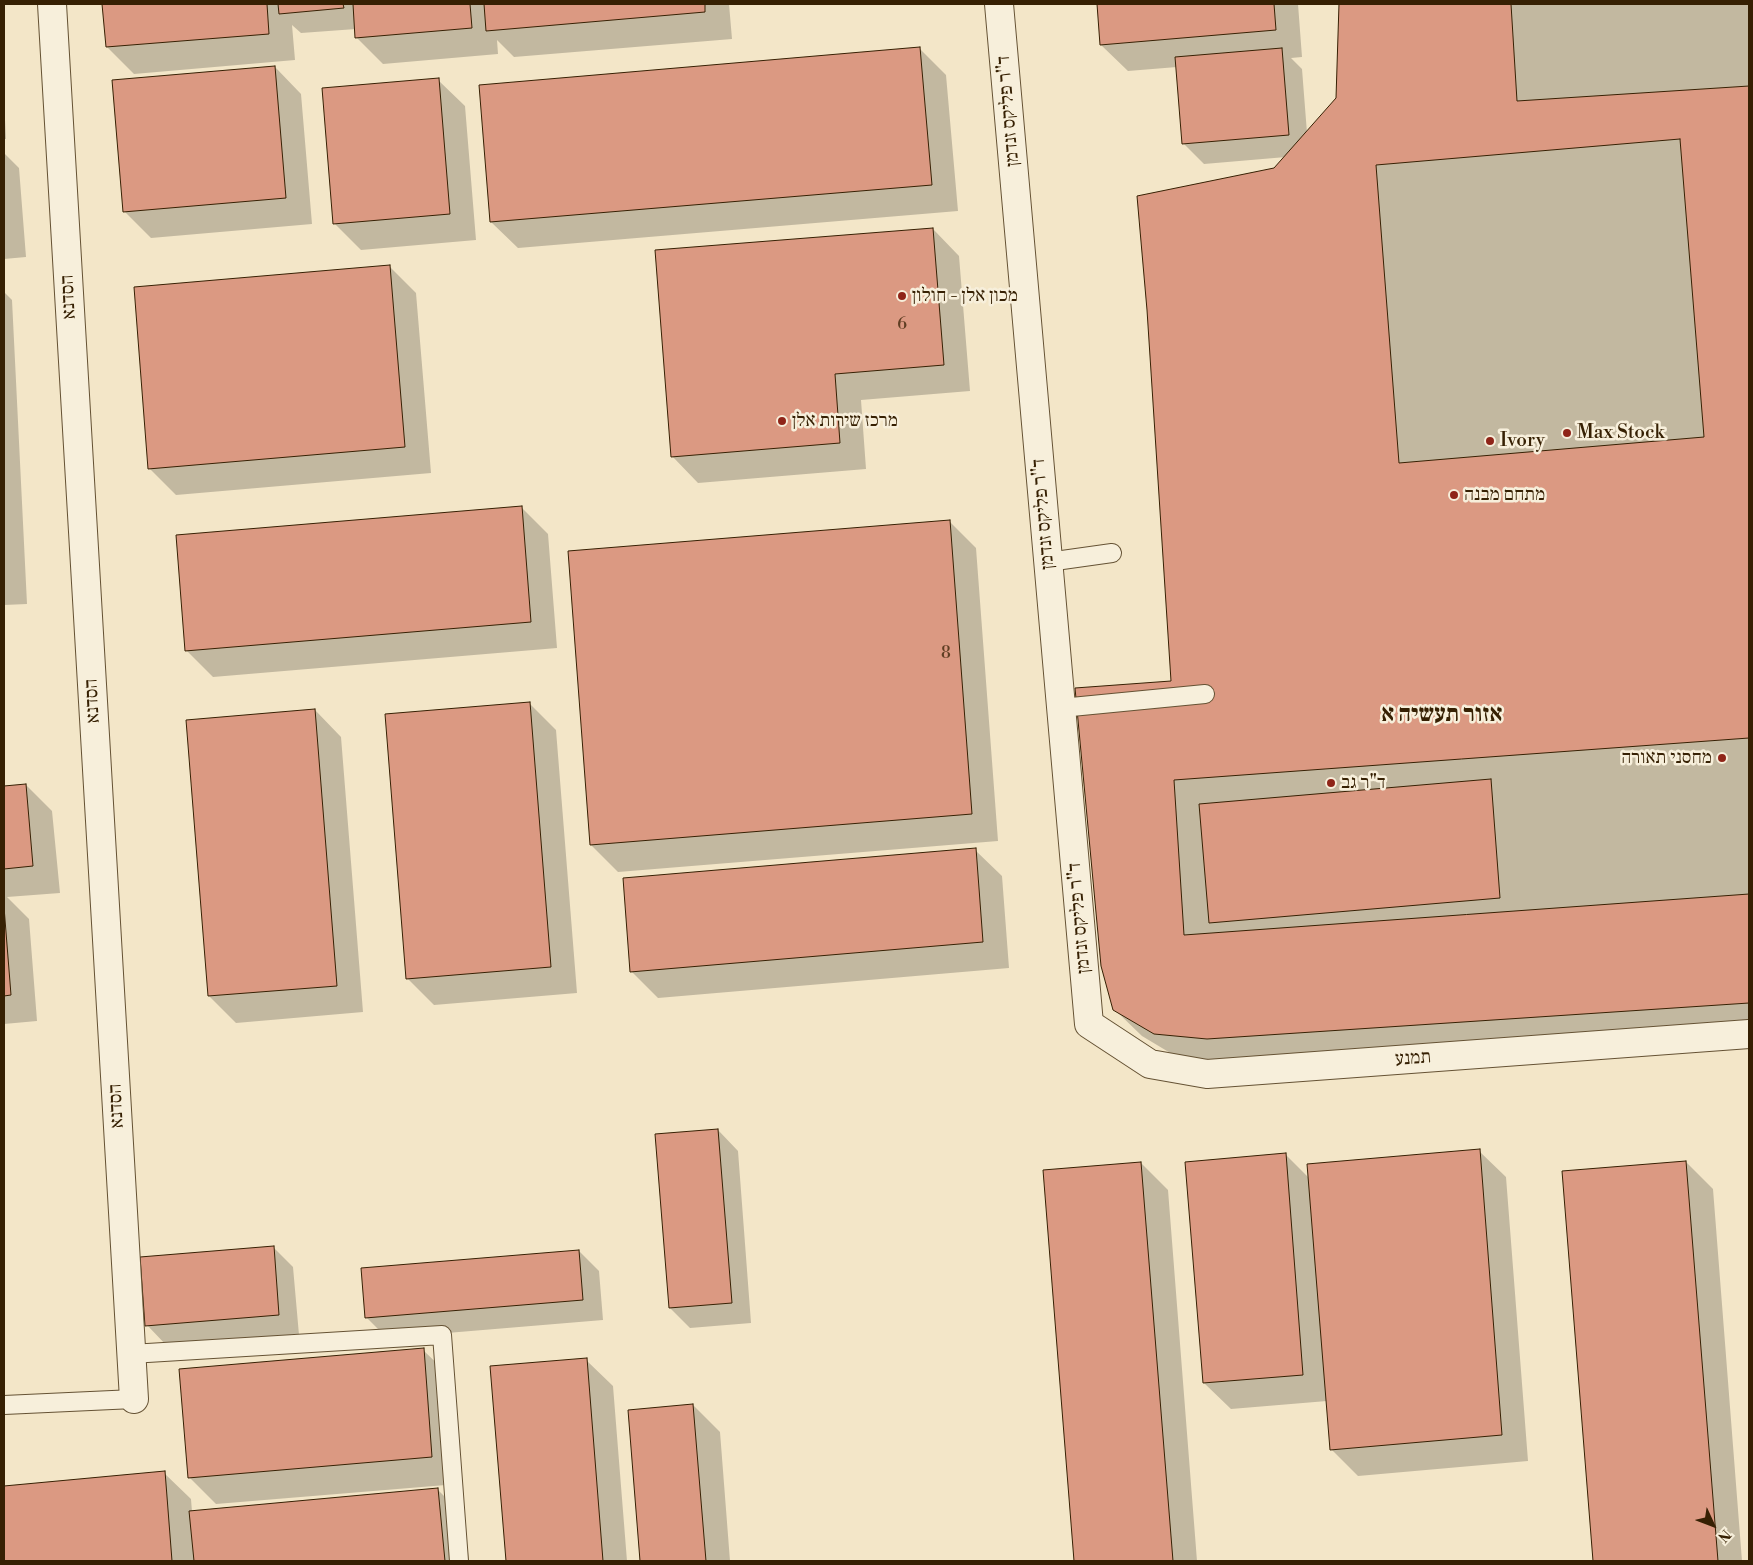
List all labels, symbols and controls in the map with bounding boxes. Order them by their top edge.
street label: ד''ר פליקס זנדמן [993,55,1025,167]
street label: הסדנא [56,274,82,320]
place label: מכון אלן - חולון [912,285,1018,307]
marker: מכון אלן - חולון [896,290,908,302]
house number: 6 [897,315,907,335]
place label: מרכז שירות אלן [792,410,898,432]
marker: מרכז שירות אלן [776,415,788,427]
place label: Max Stock [1577,422,1665,444]
marker: Max Stock [1561,427,1573,439]
place label: Ivory [1500,430,1545,452]
marker: Ivory [1484,435,1496,447]
street label: ד''ר פליקס זנדמן [1028,458,1060,570]
place label: מתחם מבנה [1464,484,1545,506]
marker: מתחם מבנה [1448,489,1460,501]
house number: 8 [941,644,951,664]
street label: הסדנא [80,678,106,724]
district label: אזור תעשיה א [1381,701,1503,729]
place label: מחסני תאורה [1621,747,1712,769]
marker: מחסני תאורה [1716,752,1728,764]
place label: ד"ר גב [1341,772,1386,794]
marker: ד"ר גב [1325,777,1337,789]
street label: ד''ר פליקס זנדמן [1064,862,1096,974]
street label: תמנע [1394,1046,1432,1072]
street label: הסדנא [104,1083,130,1129]
north arrow [1688,1500,1738,1550]
text: N [1714,1525,1734,1545]

